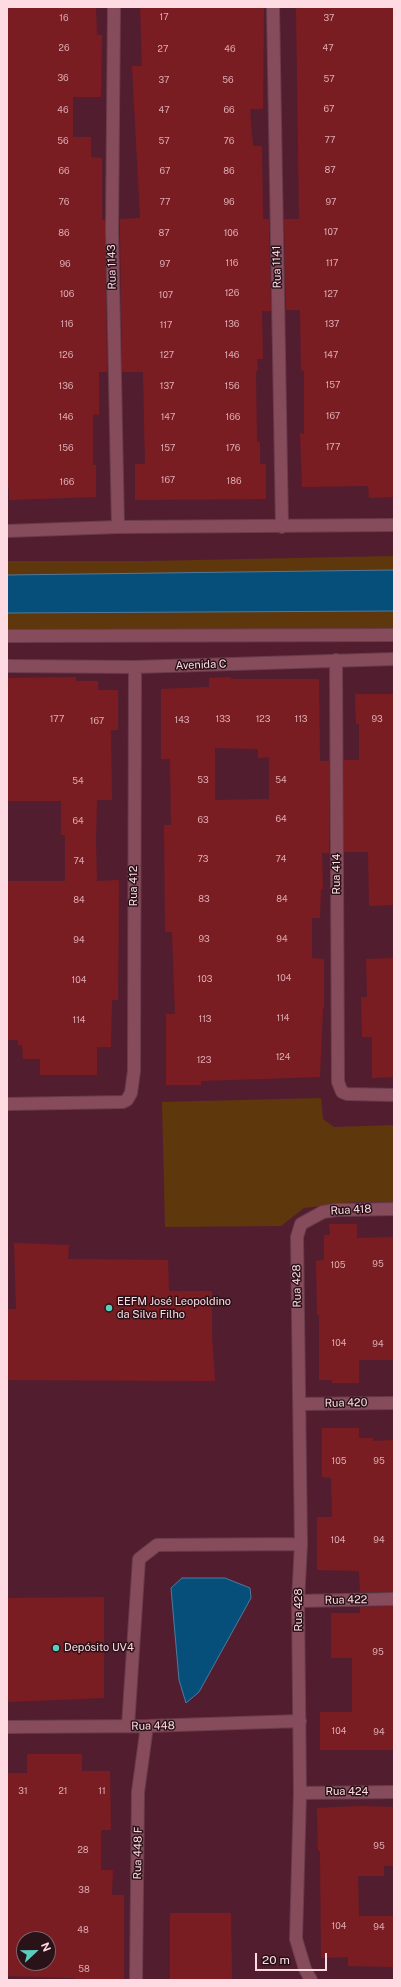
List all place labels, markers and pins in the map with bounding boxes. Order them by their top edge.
place label: EEFM José Leopoldino da Silva Filho [117,1295,231,1321]
marker: EEFM José Leopoldino da Silva Filho [104,1303,114,1313]
place label: Depósito UV4 [64,1641,134,1655]
marker: Depósito UV4 [51,1643,61,1653]

